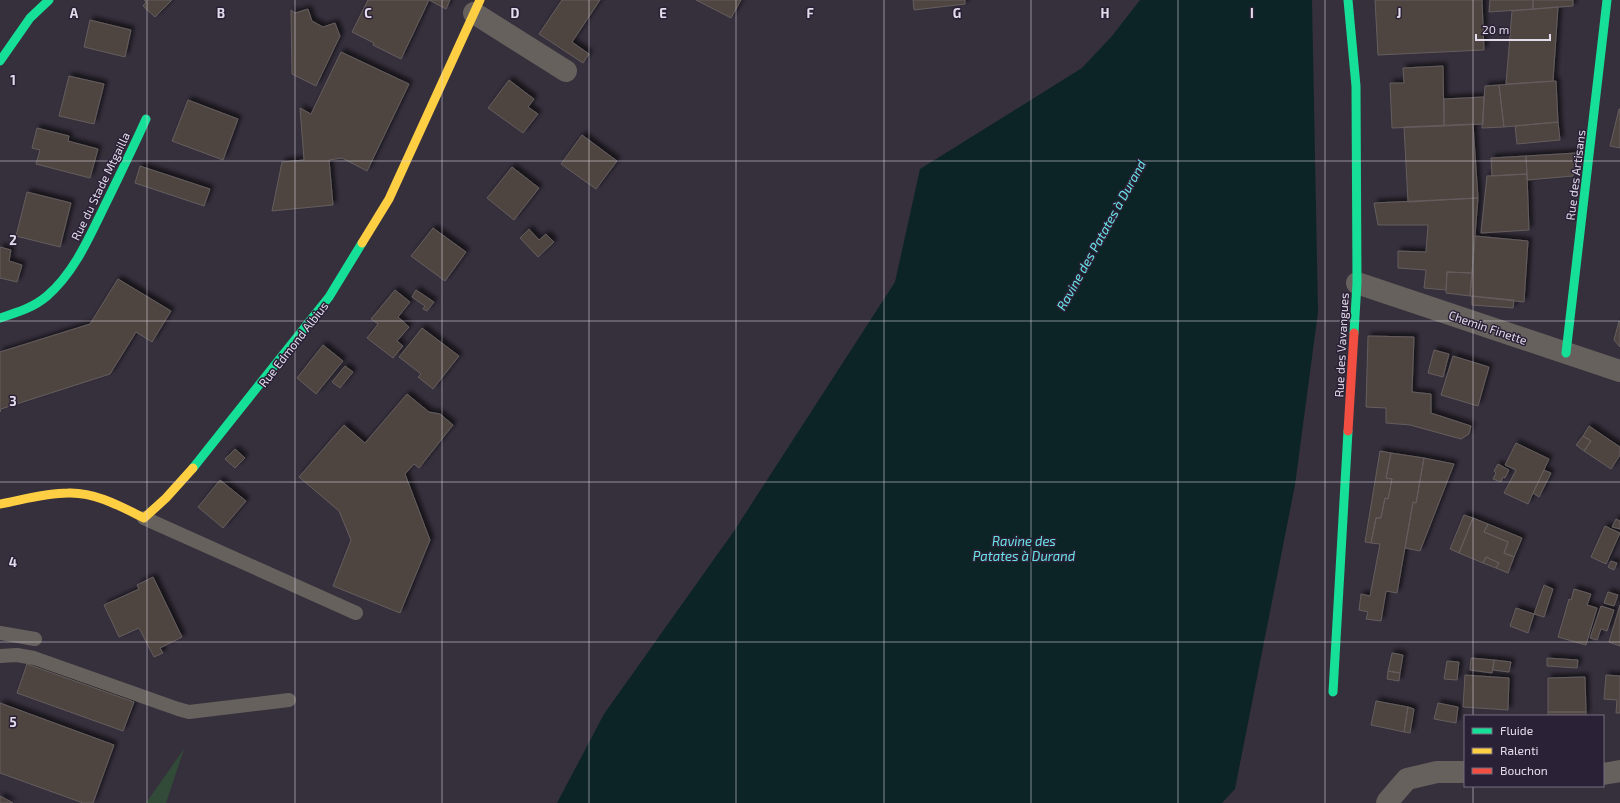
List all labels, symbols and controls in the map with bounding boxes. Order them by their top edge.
text: A [70,5,79,21]
text: B [217,5,225,21]
text: C [364,5,372,21]
text: D [511,5,520,21]
text: E [659,5,667,21]
text: F [806,5,814,21]
text: G [953,5,961,21]
text: H [1101,5,1110,21]
text: I [1250,5,1254,21]
text: J [1397,5,1401,21]
scale bar [1476,16,1550,42]
text: 20 m [1482,22,1509,36]
text: 1 [10,72,16,88]
street label: Rue des Artisans [1563,129,1587,221]
street label: Rue du Stade Mtgailla [68,130,132,242]
water label: Ravine des Patates à Durand [1053,157,1149,313]
text: 2 [9,232,17,248]
street label: Rue des Vavangues [1331,292,1351,398]
street label: Rue Edmond Albius [255,299,331,389]
street label: Chemin Finette [1447,307,1529,347]
text: 3 [9,393,17,409]
water label: Ravine des Patates à Durand [973,533,1076,564]
text: 4 [9,554,17,570]
text: 5 [9,714,17,730]
legend [1464,715,1604,787]
text: Fluide [1500,723,1533,737]
text: Ralenti [1500,743,1539,757]
text: Bouchon [1500,763,1548,777]

